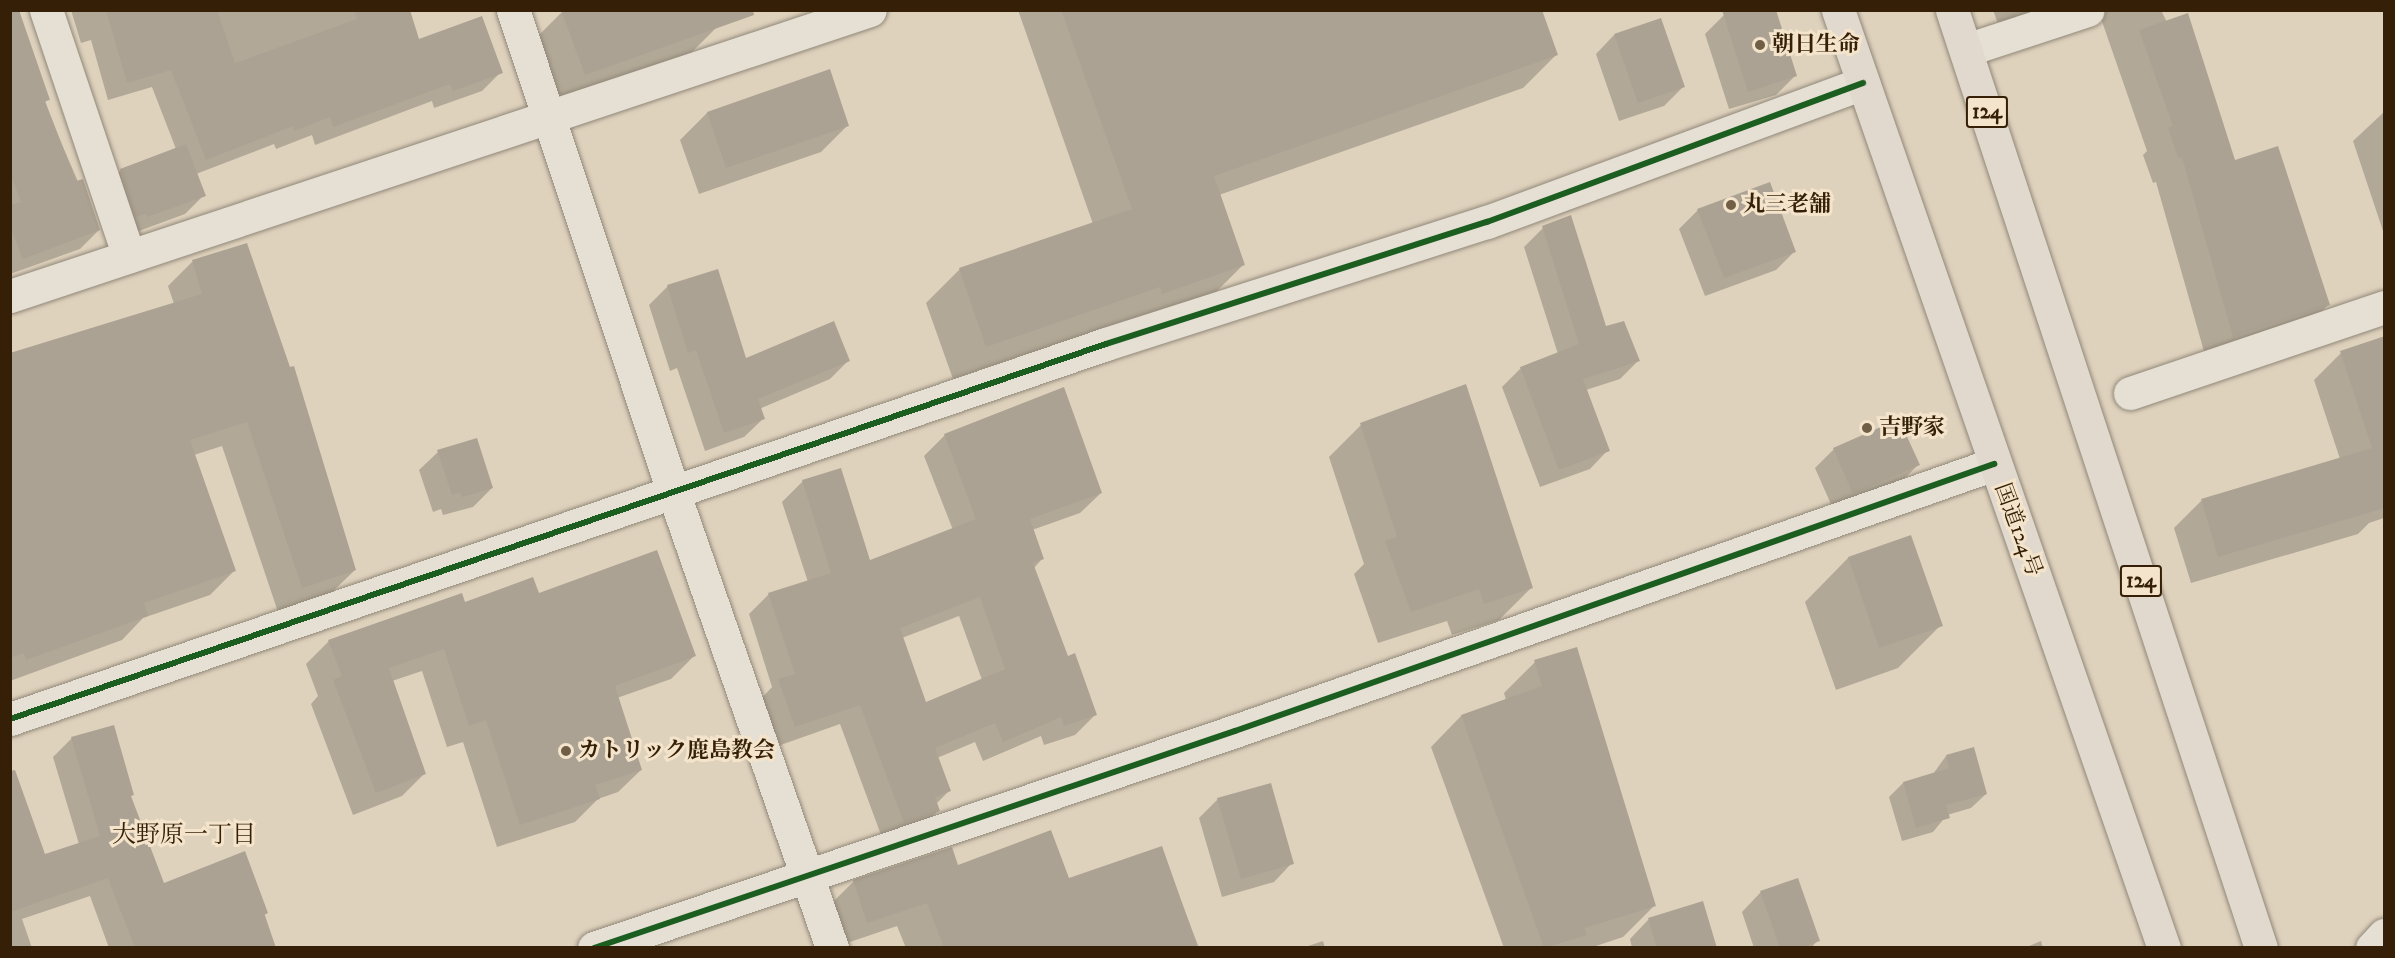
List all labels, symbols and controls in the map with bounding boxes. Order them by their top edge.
place label: 朝日生命 [1772,32,1860,58]
marker: 朝日生命 [1753,38,1767,52]
road number: 124 [1964,94,2010,130]
place label: 丸三老舗 [1743,192,1831,218]
marker: 丸三老舗 [1724,198,1738,212]
place label: 吉野家 [1879,415,1945,441]
marker: 吉野家 [1860,421,1874,435]
street label: 国道124号 [1989,480,2047,580]
road number: 124 [2118,563,2164,599]
place label: カトリック鹿島教会 [578,738,776,764]
marker: カトリック鹿島教会 [559,744,573,758]
district label: 大野原一丁目 [112,822,256,850]

